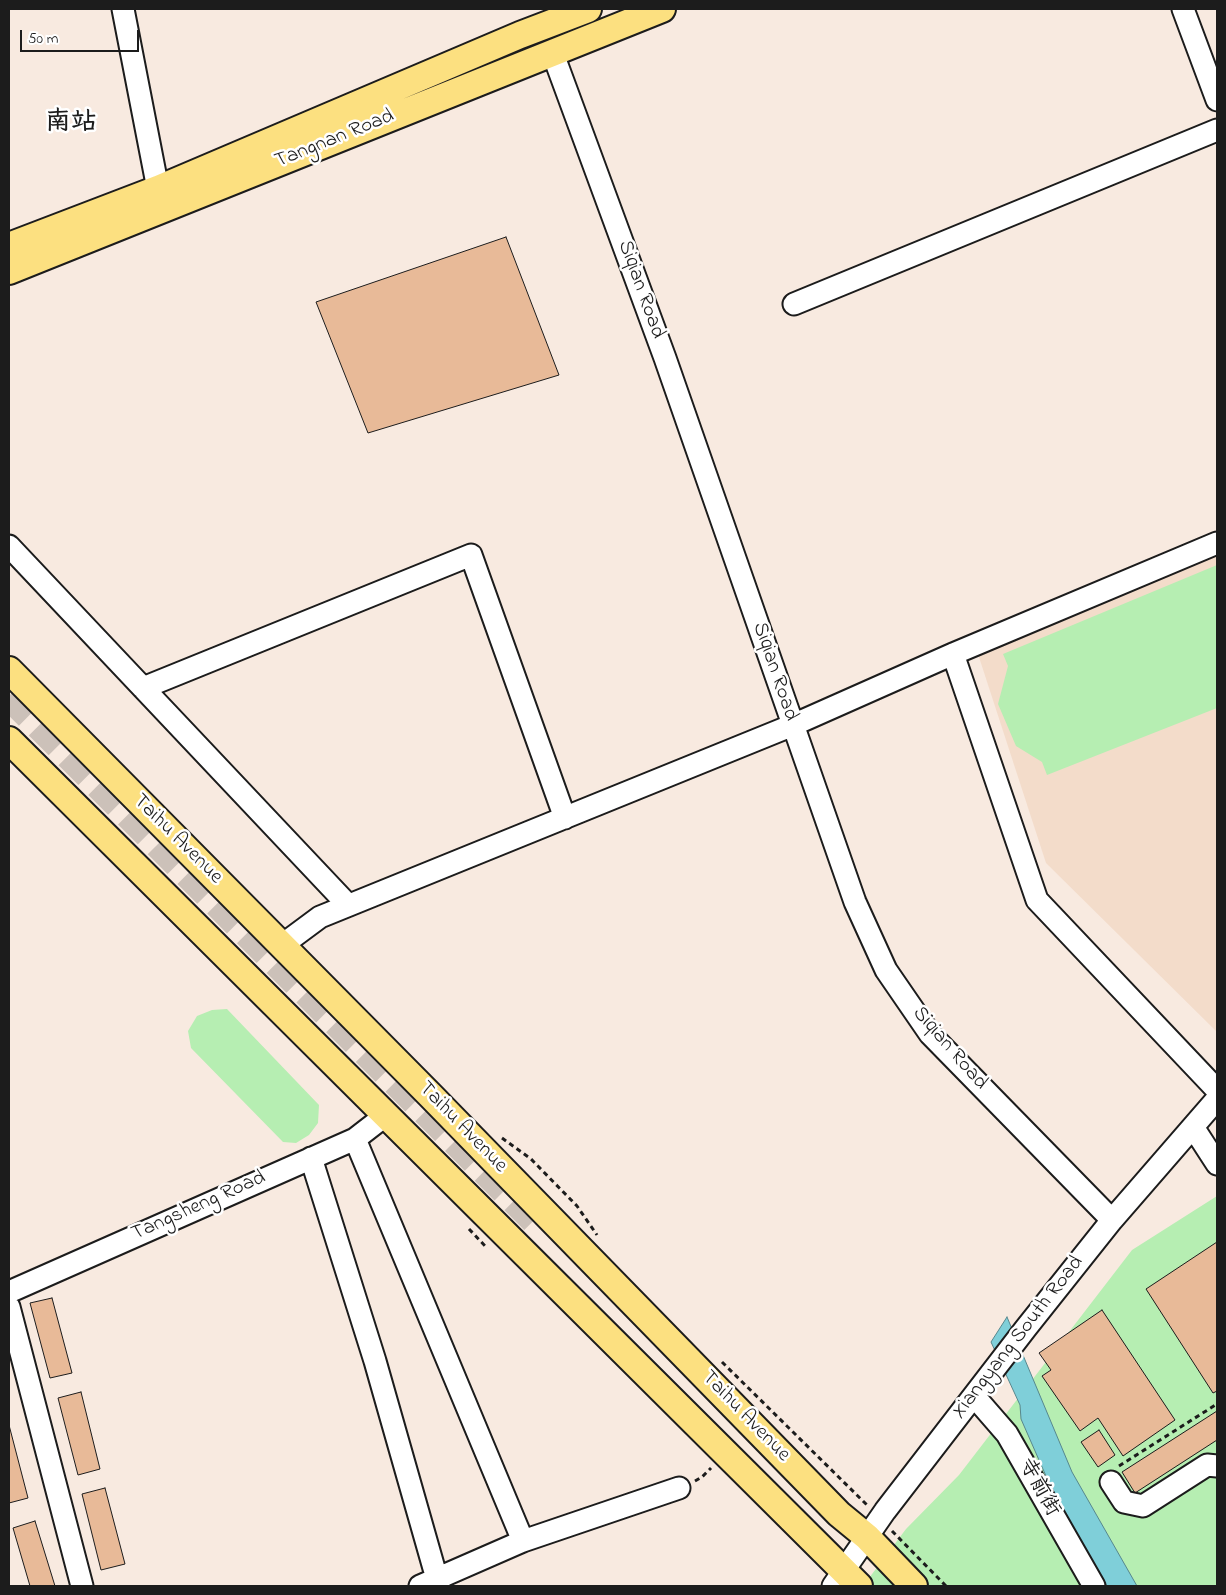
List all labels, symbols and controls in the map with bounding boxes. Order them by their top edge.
scale bar [22,20,141,52]
text: 50 m [28,28,58,50]
street label: Tangnan Road [272,105,398,175]
district label: 南站 [45,109,97,141]
street label: Siqian Road [611,238,669,342]
street label: Siqian Road [745,619,803,725]
street label: Taihu Avenue [127,790,227,890]
street label: Siqian Road [906,1002,992,1096]
street label: Taihu Avenue [412,1077,512,1179]
street label: Tangsheng Road [128,1166,270,1248]
street label: Xiangyang South Road [948,1252,1090,1424]
street label: Taihu Avenue [695,1366,795,1468]
street label: 寺前街 [1012,1454,1064,1522]

